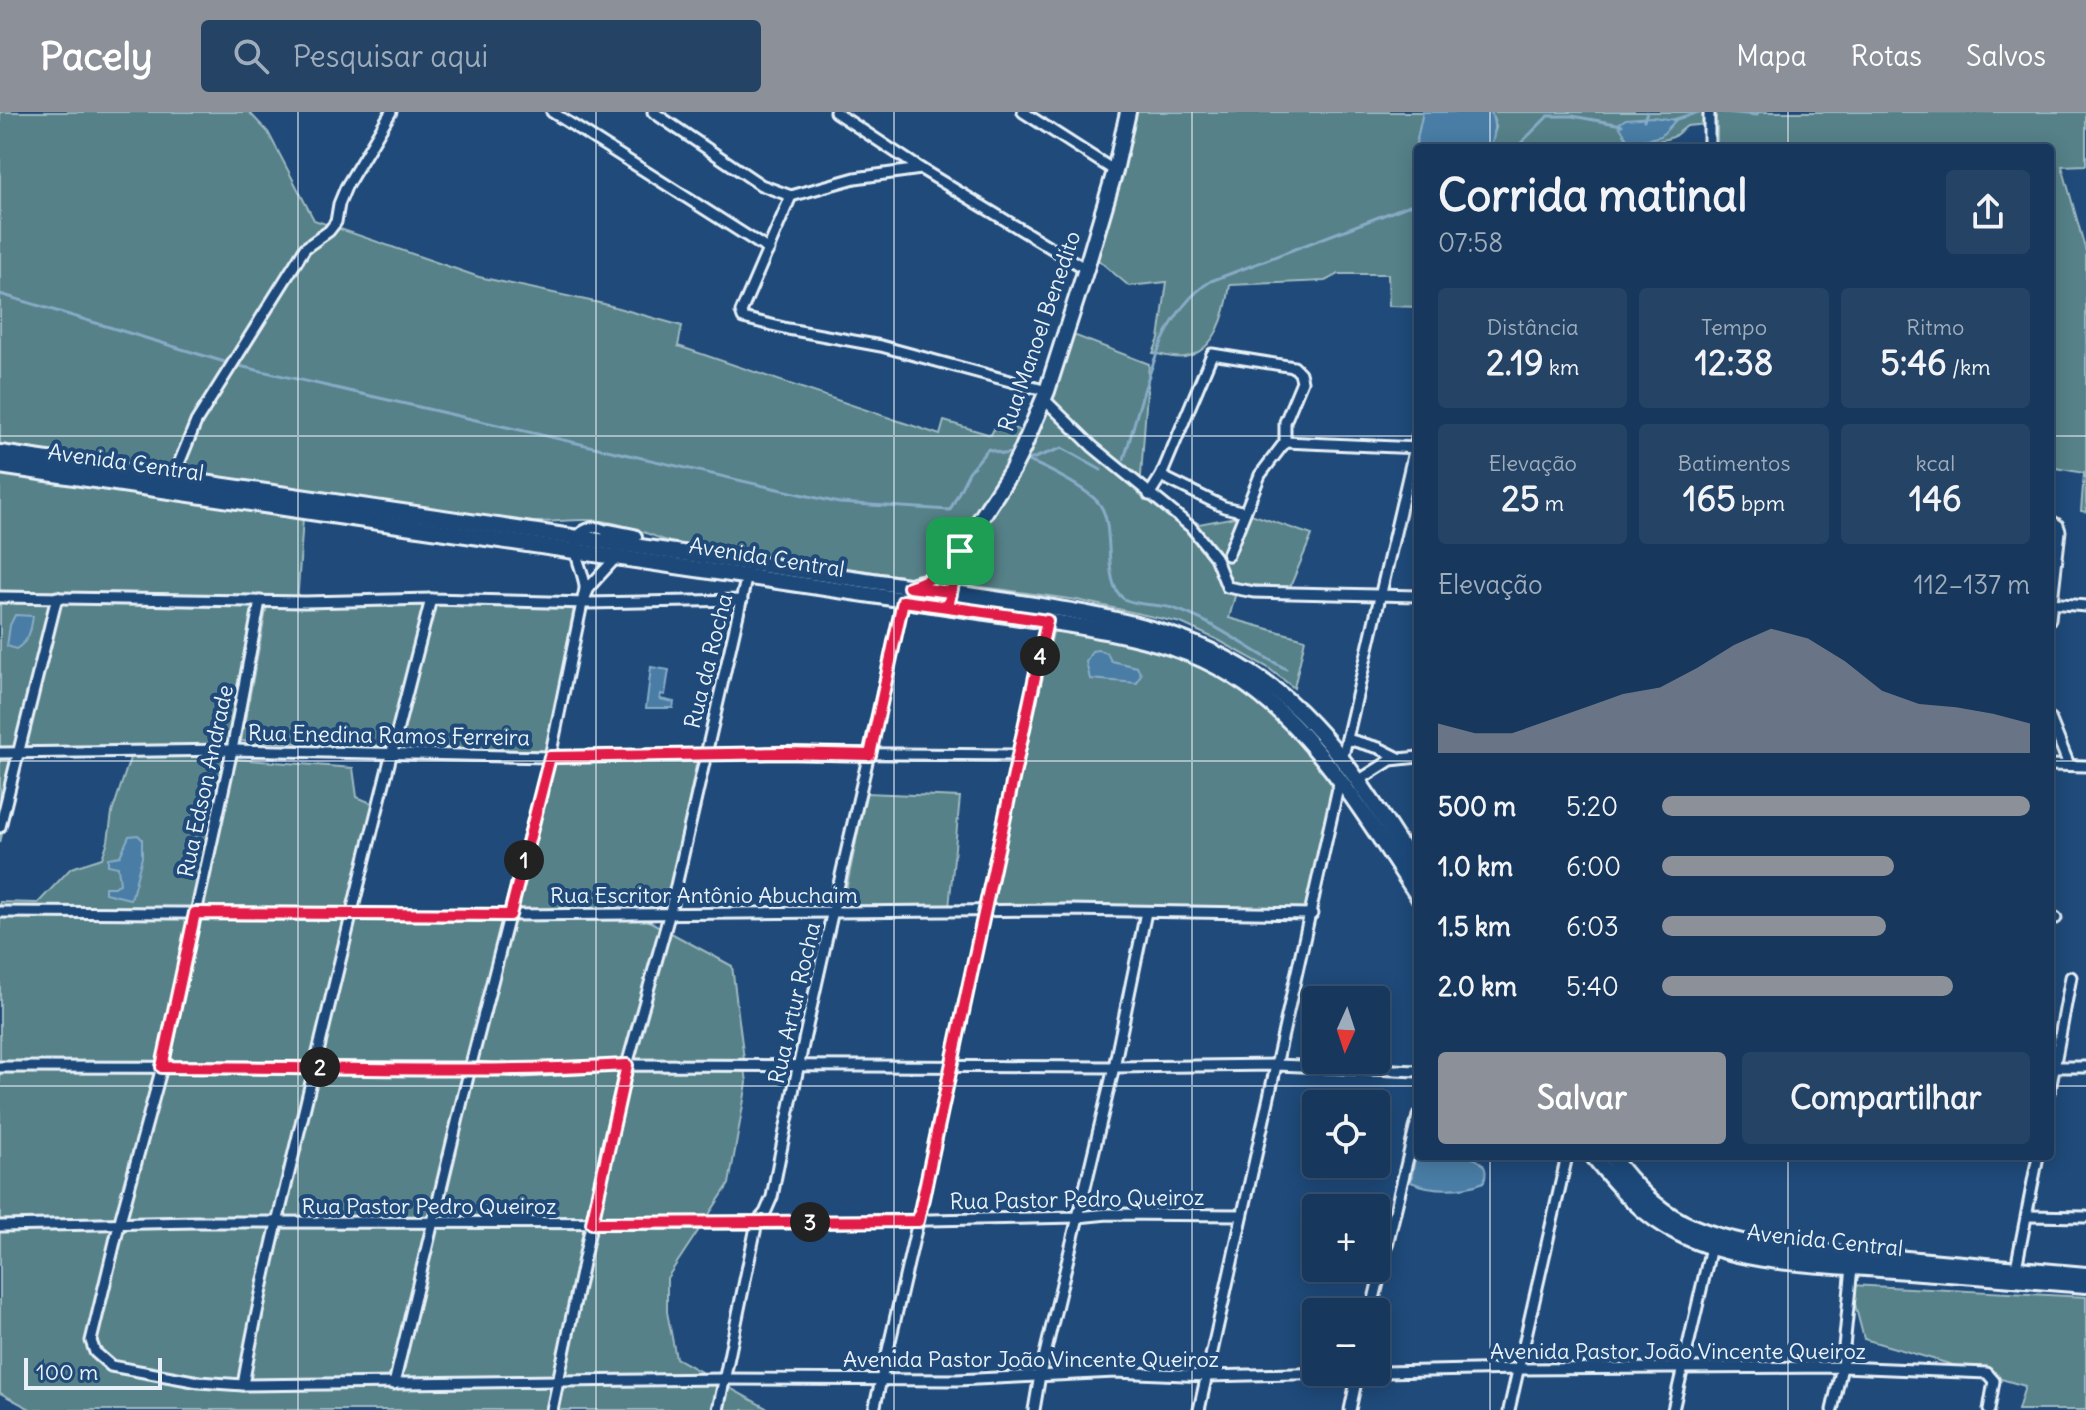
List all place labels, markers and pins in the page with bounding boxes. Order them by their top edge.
pin [926,517,994,585]
pin: 4 [1020,636,1060,676]
pin: 1 [504,840,544,880]
pin: 2 [300,1047,340,1087]
pin: 3 [790,1202,830,1242]

